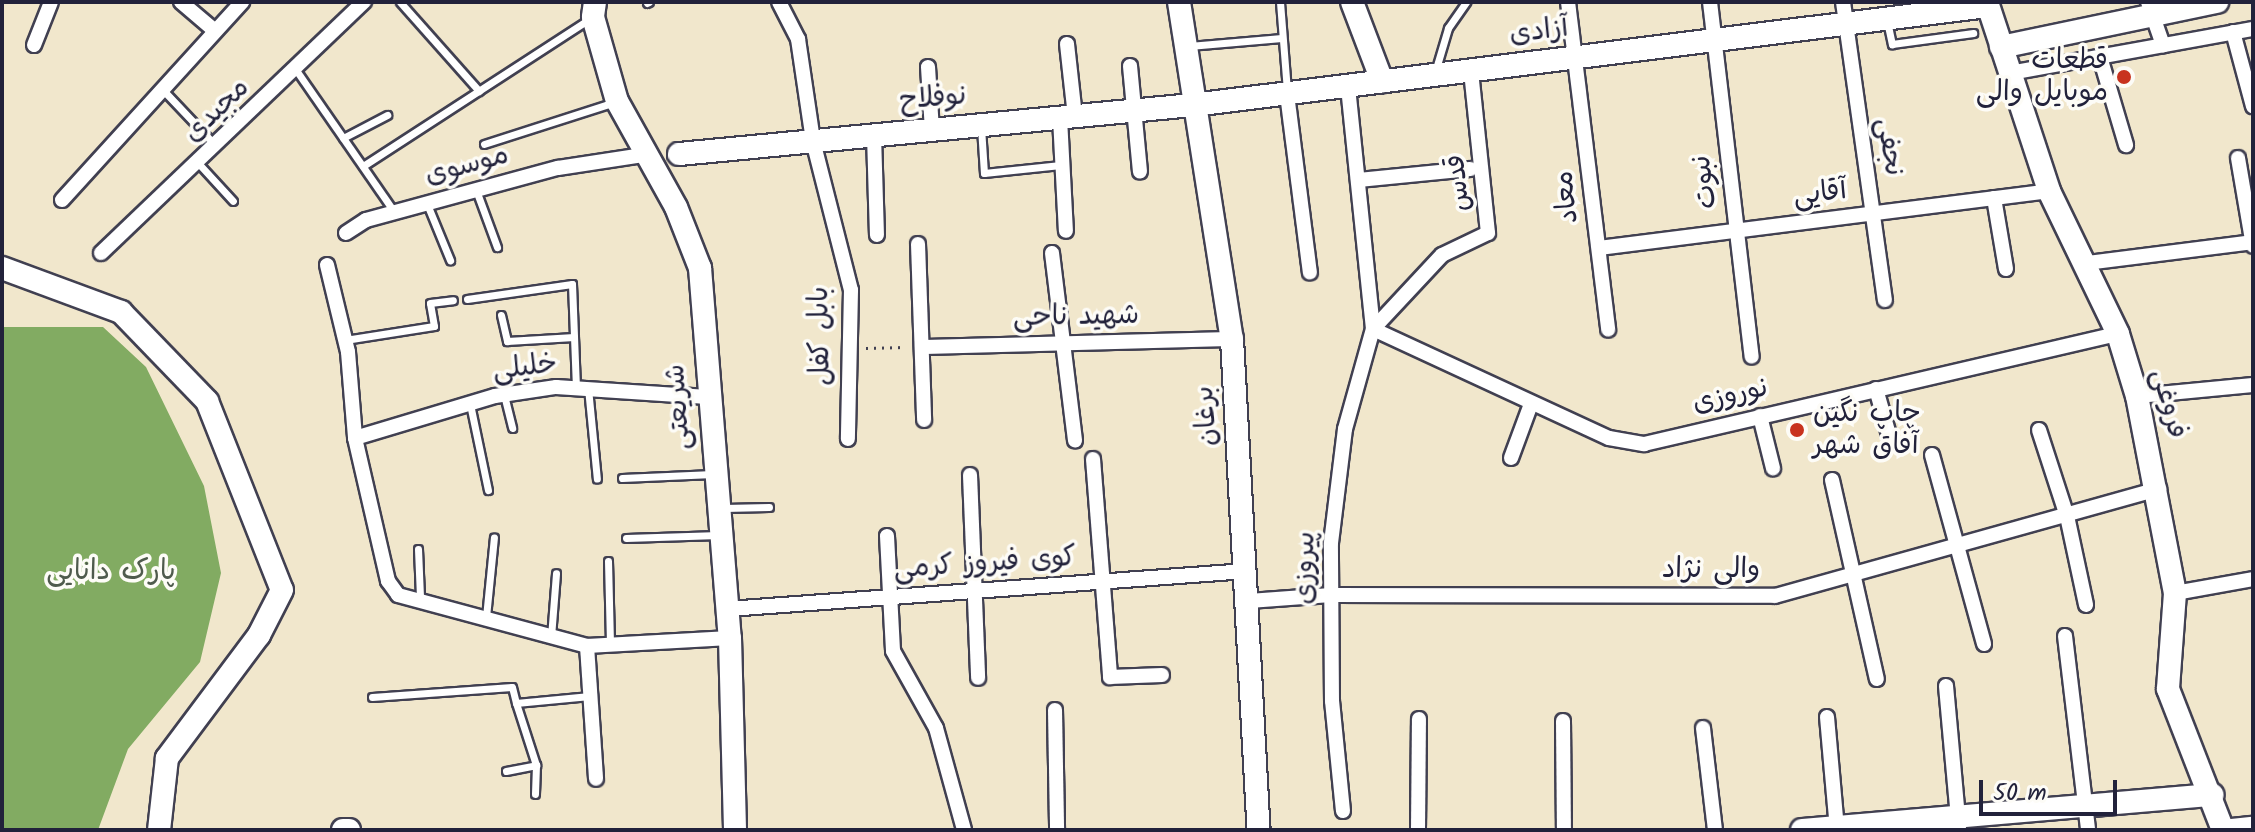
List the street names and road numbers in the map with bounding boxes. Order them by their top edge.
street label: آزادی [1508,12,1570,52]
street label: مجیدی [177,72,257,150]
street label: نوفلاح [898,79,968,119]
street label: نجفی [1868,116,1910,178]
street label: موسوی [421,139,513,193]
street label: قدس [1439,153,1479,213]
street label: نبوت [1685,153,1725,211]
street label: معاد [1548,169,1586,225]
street label: آقایی [1791,174,1849,214]
street label: بابل کفل [803,286,839,386]
street label: شهید ناحی [1013,299,1139,335]
street label: خلیلی [491,347,559,389]
street label: شریعتی [659,363,699,451]
street label: فروغی [2143,365,2193,443]
street label: نوروزی [1689,371,1773,421]
street label: برغان [1188,385,1226,447]
street label: پیروزی [1289,531,1323,605]
street label: کوی فیروز کرمی [893,541,1077,587]
street label: والی نژاد [1662,553,1760,587]

